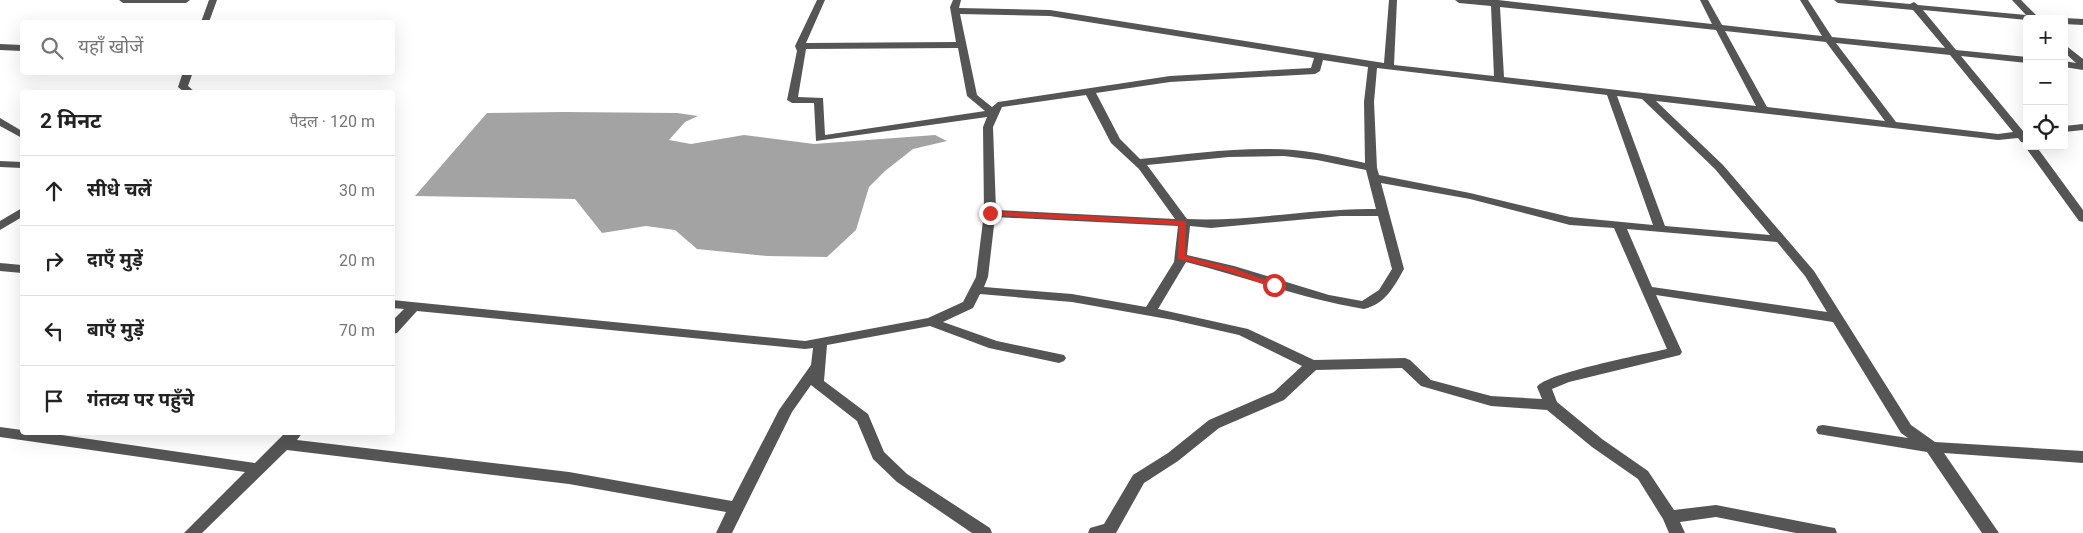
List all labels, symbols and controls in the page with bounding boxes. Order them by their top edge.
map controls [2023,15,2068,150]
button: + [2023,15,2068,60]
search box [20,20,395,75]
icon: search [38,34,66,62]
text: यहाँ खोजें [78,35,143,58]
button: − [2023,60,2068,105]
button: locate [2023,105,2068,150]
text: 2 मिनट [40,109,101,133]
text: पैदल · 120 m [289,112,375,131]
icon: ahead [40,177,68,205]
text: सीधे चलें [87,178,152,201]
text: 30 m [339,181,375,200]
route end [979,202,1002,225]
icon: right [40,247,68,275]
text: दाएँ मुड़ें [87,248,143,271]
text: 20 m [339,251,375,270]
route start [1263,274,1286,297]
icon: left [40,317,68,345]
text: बाएँ मुड़ें [87,318,144,341]
text: 70 m [339,321,375,340]
icon: arrive [40,387,68,415]
text: गंतव्य पर पहुँचे [87,388,194,411]

